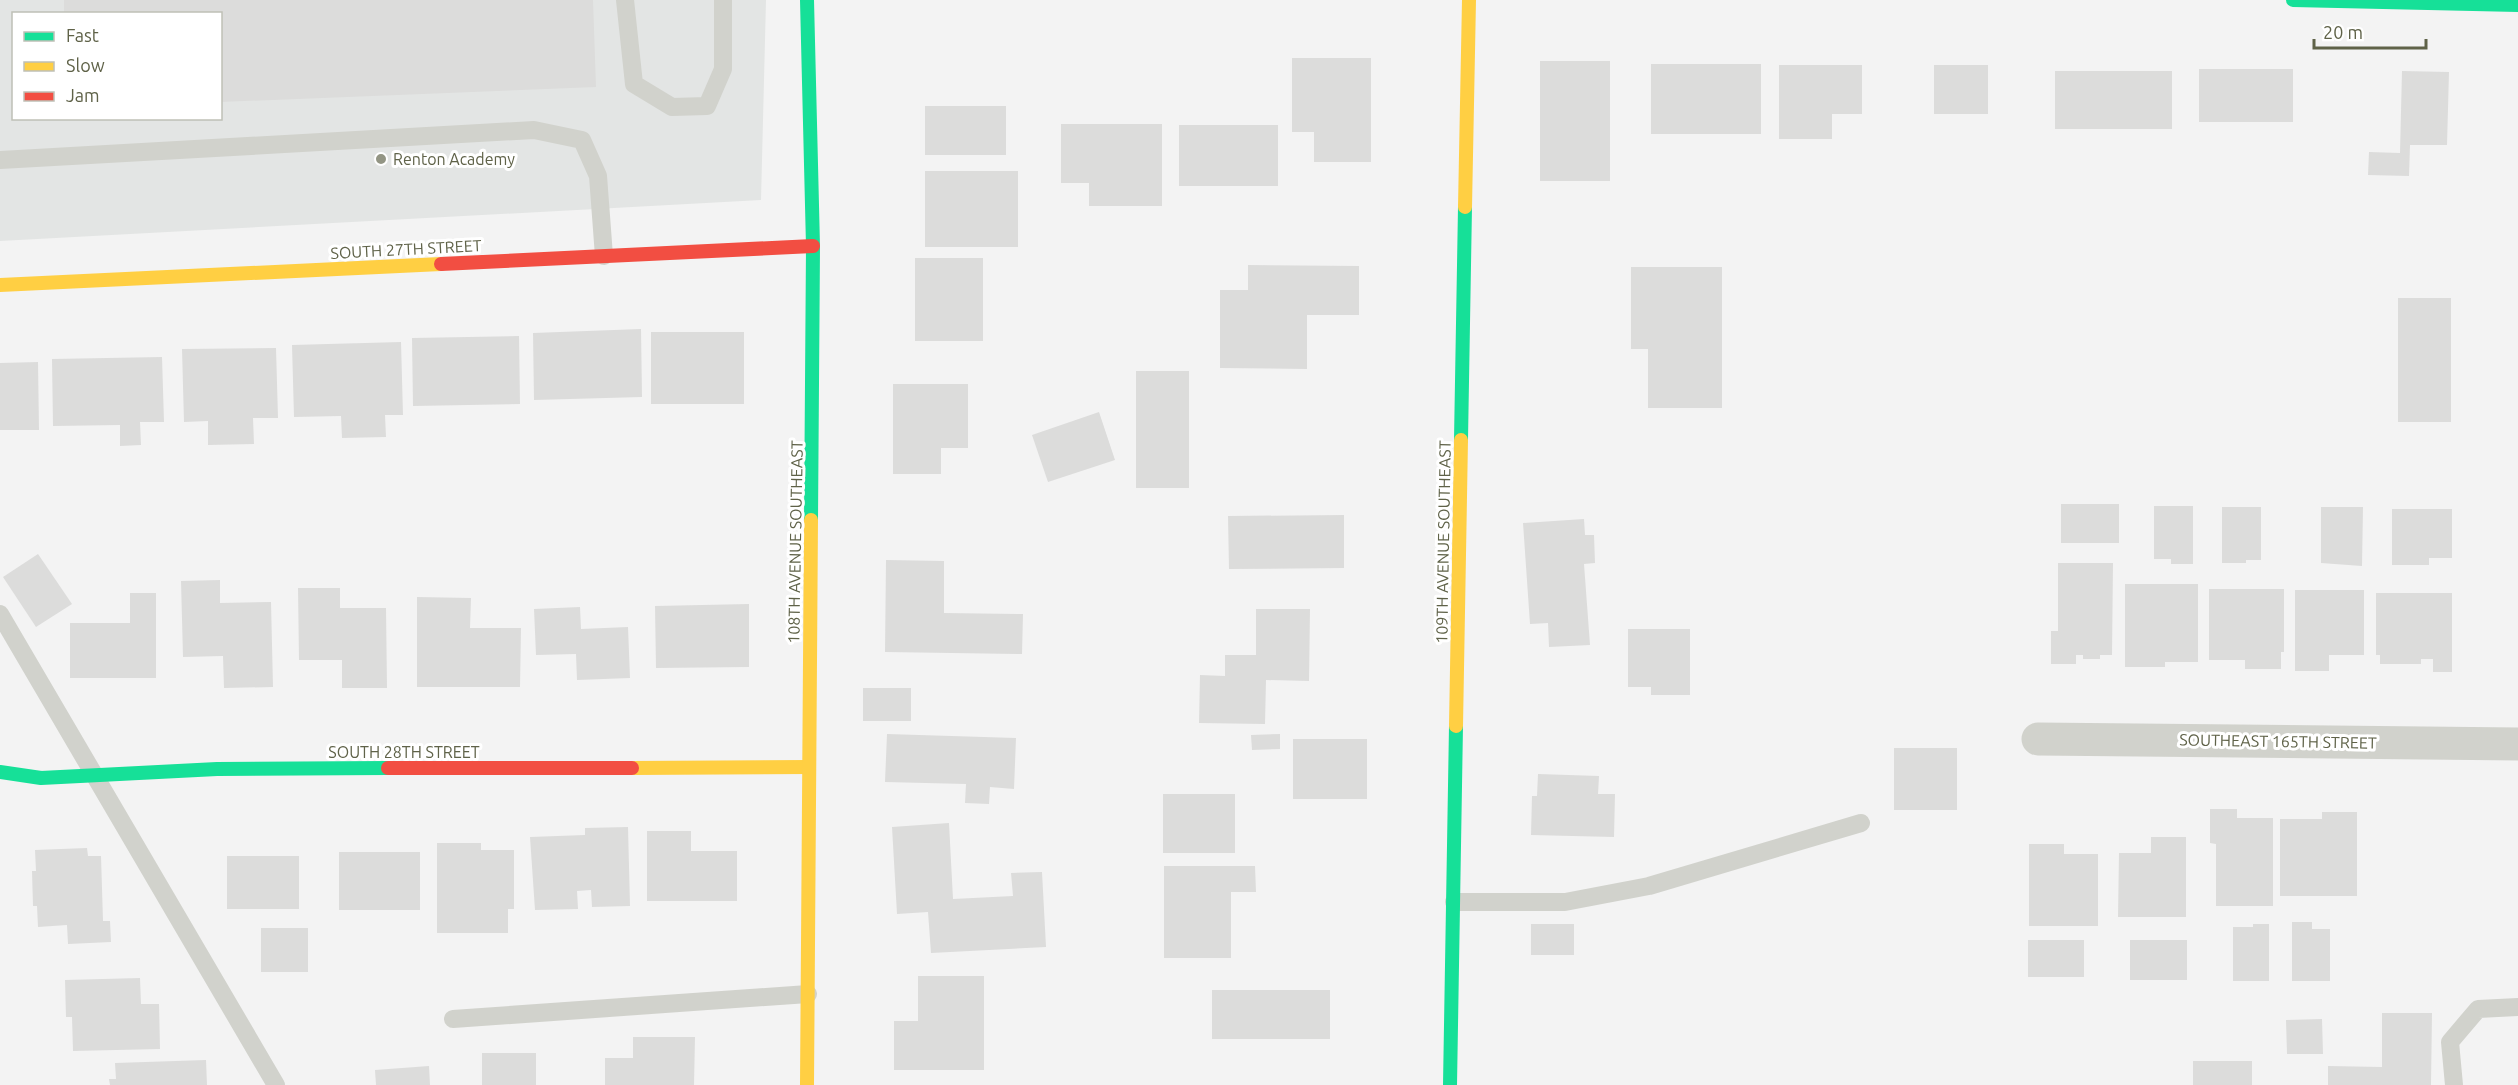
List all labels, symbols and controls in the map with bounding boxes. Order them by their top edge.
legend [12,12,222,120]
scale bar [2314,12,2426,50]
text: 20 m [2323,22,2363,42]
text: Fast [66,25,99,45]
text: Slow [66,55,105,75]
text: Jam [66,85,100,105]
place label: Renton Academy [393,150,515,168]
marker: Renton Academy [374,152,388,166]
street label: SOUTH 27TH STREET [330,236,482,262]
street label: 108TH AVENUE SOUTHEAST [784,440,806,644]
street label: 109TH AVENUE SOUTHEAST [1432,440,1454,644]
street label: SOUTHEAST 165TH STREET [2179,730,2377,752]
street label: SOUTH 28TH STREET [328,743,480,761]

